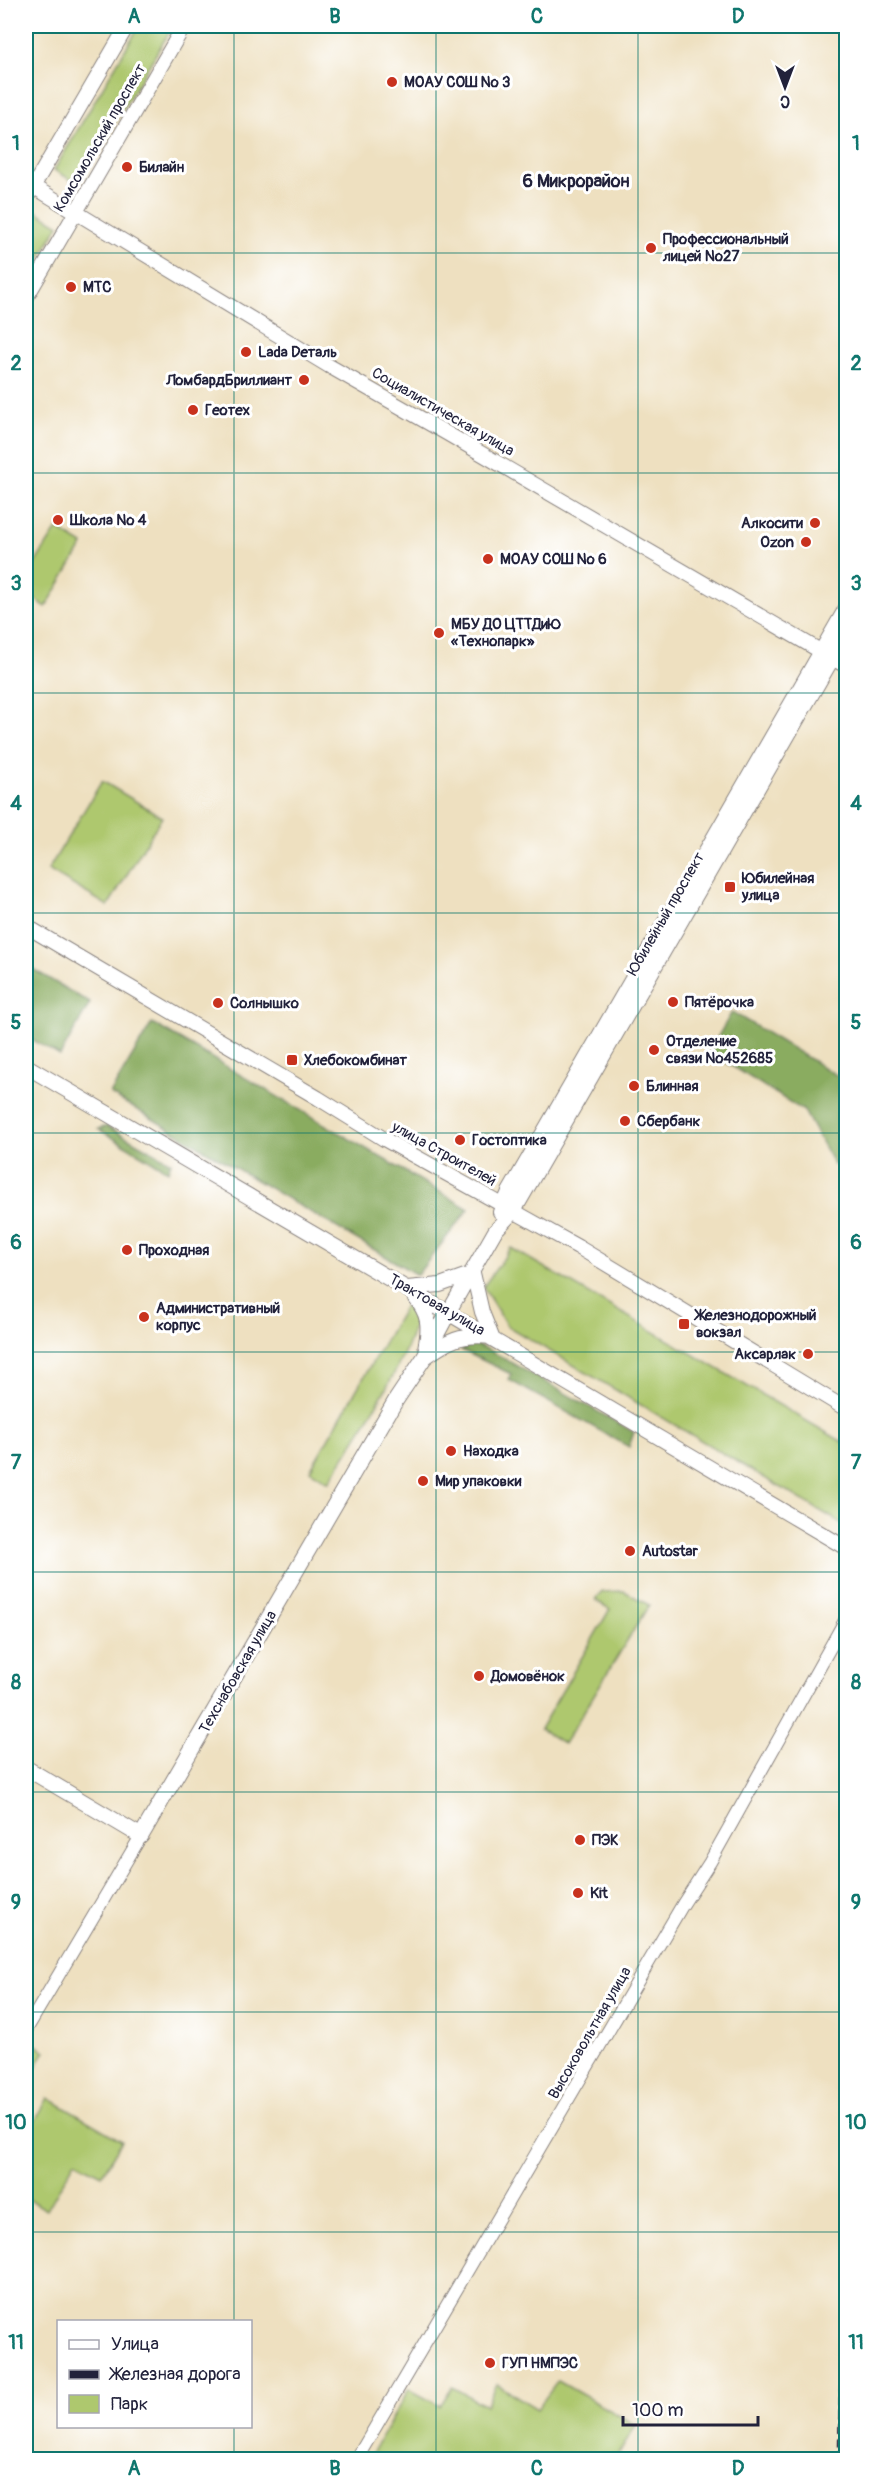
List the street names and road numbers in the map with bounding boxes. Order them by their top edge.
street label: Комсомольский проспект [50,60,151,216]
street label: Социалистическая улица [368,363,518,461]
street label: Юбилейный проспект [623,849,709,979]
street label: улица Строителей [388,1117,500,1191]
street label: Трактовая улица [386,1270,488,1340]
street label: Техснабовская улица [195,1607,281,1737]
street label: Высоковольтная улица [544,1964,636,2102]

